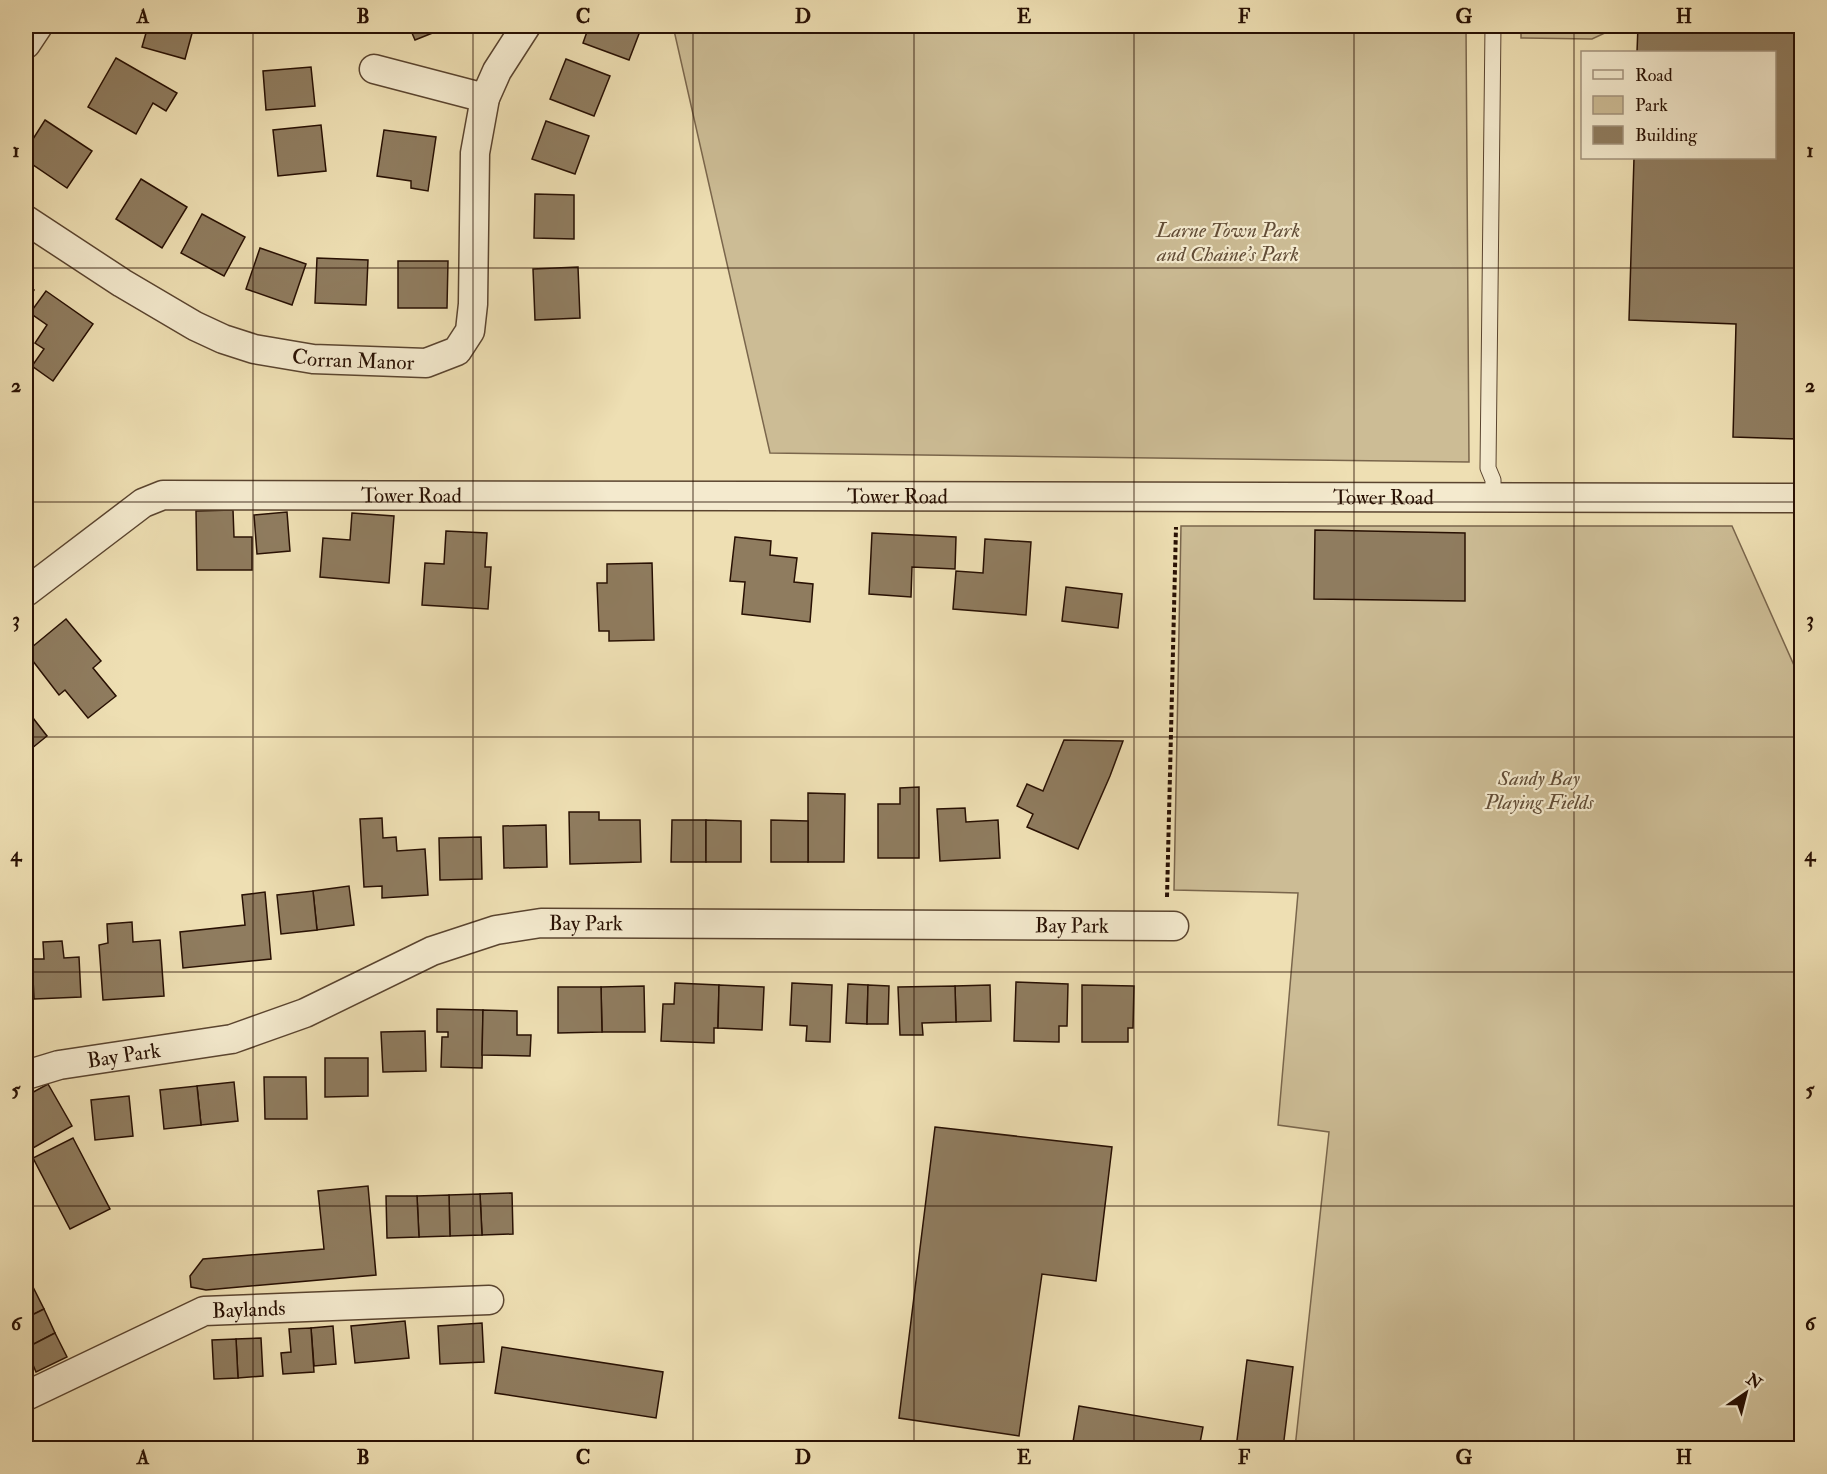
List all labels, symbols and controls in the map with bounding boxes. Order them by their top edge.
text: A [136,4,150,29]
text: B [356,4,370,29]
text: C [576,4,590,29]
text: D [795,4,811,29]
text: E [1017,4,1032,29]
text: F [1238,4,1251,29]
text: G [1456,4,1473,29]
text: H [1676,4,1692,29]
legend [1581,51,1776,159]
text: Road [1635,64,1673,87]
text: Park [1635,94,1668,117]
text: Building [1635,124,1698,147]
text: 1 [12,138,20,163]
text: 1 [1806,138,1814,163]
park label: Larne Town Park and Chaine's Park [1155,217,1300,268]
street label: Corran Manor [290,342,415,376]
text: 2 [11,373,21,398]
text: 2 [1805,373,1815,398]
street label: Tower Road [361,482,462,509]
street label: Tower Road [847,483,948,510]
street label: Tower Road [1333,484,1434,511]
text: 3 [12,607,20,632]
text: 3 [1806,607,1814,632]
park label: Sandy Bay Playing Fields [1483,765,1595,816]
text: 4 [10,842,23,867]
text: 4 [1804,842,1817,867]
street label: Bay Park [549,910,623,937]
street label: Bay Park [1035,912,1109,939]
street label: Bay Park [85,1036,162,1074]
text: 5 [12,1077,22,1102]
text: 5 [1806,1077,1816,1102]
street label: Baylands [211,1294,286,1324]
text: 6 [11,1311,23,1336]
text: 6 [1805,1311,1817,1336]
north arrow [1716,1363,1776,1423]
text: N [1742,1369,1766,1394]
text: A [136,1445,150,1470]
text: B [356,1445,370,1470]
text: C [576,1445,590,1470]
text: D [795,1445,811,1470]
text: E [1017,1445,1032,1470]
text: F [1238,1445,1251,1470]
text: G [1456,1445,1473,1470]
text: H [1676,1445,1692,1470]

